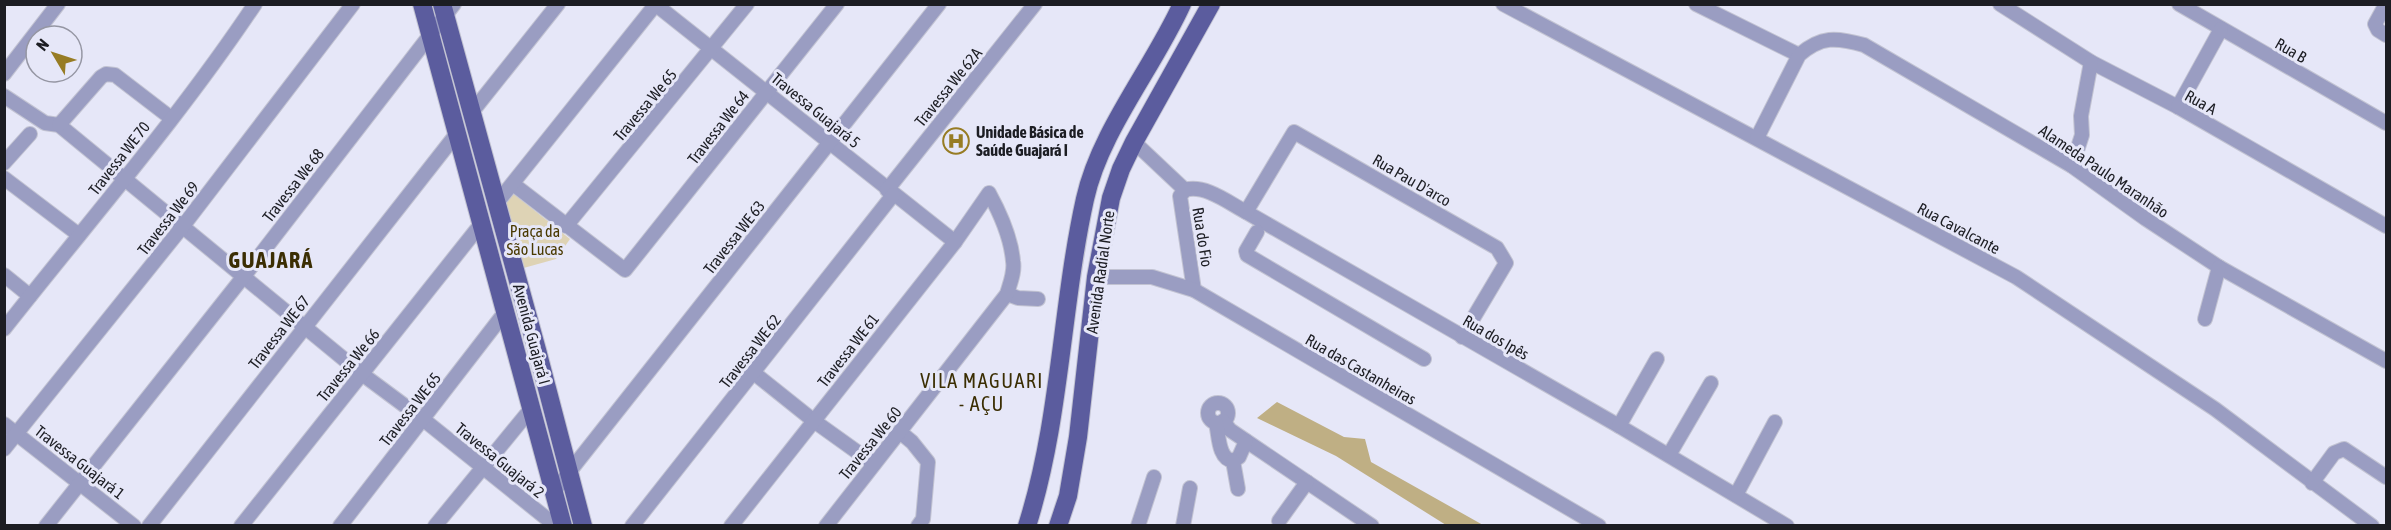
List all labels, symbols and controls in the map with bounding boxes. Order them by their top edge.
north arrow [24,24,84,84]
street label: Rua B [2272,34,2310,66]
text: N [32,35,52,54]
street label: Travessa We 62A [911,44,985,130]
street label: Travessa We 65 [610,65,680,145]
street label: Travessa Guajará 5 [767,69,864,152]
street label: Rua A [2182,86,2220,118]
street label: Travessa We 64 [684,87,752,167]
street label: Travessa WE 70 [85,118,153,198]
street label: Alameda Paulo Maranhão [2036,121,2172,221]
place label: Unidade Básica de Saúde Guajará I [976,123,1084,159]
hospital icon: Unidade Básica de Saúde Guajará I [941,126,971,156]
street label: Travessa We 68 [259,145,327,225]
street label: Rua Pau D'arco [1370,150,1454,210]
street label: Travessa We 69 [134,178,202,258]
street label: Travessa WE 63 [700,197,768,277]
street label: Rua Cavalcante [1915,199,2003,257]
street label: Rua do Fio [1189,206,1217,268]
street label: Avenida Radial Norte [1082,209,1118,335]
park label: Praça da São Lucas [507,222,564,258]
district label: GUAJARÁ [228,247,314,273]
street label: Avenida Guajará I [509,282,554,386]
street label: Travessa WE 67 [245,292,313,372]
street label: Travessa WE 61 [814,310,882,390]
street label: Travessa WE 62 [716,311,784,391]
street label: Rua dos Ipês [1459,311,1532,364]
street label: Travessa We 66 [313,325,383,405]
street label: Rua das Castanheiras [1303,330,1420,408]
street label: Travessa WE 65 [376,369,444,449]
district label: VILA MAGUARI - AÇU [920,369,1044,415]
street label: Travessa We 60 [835,403,905,483]
street label: Travessa Guajará 2 [451,419,548,502]
street label: Travessa Guajará 1 [31,421,128,503]

